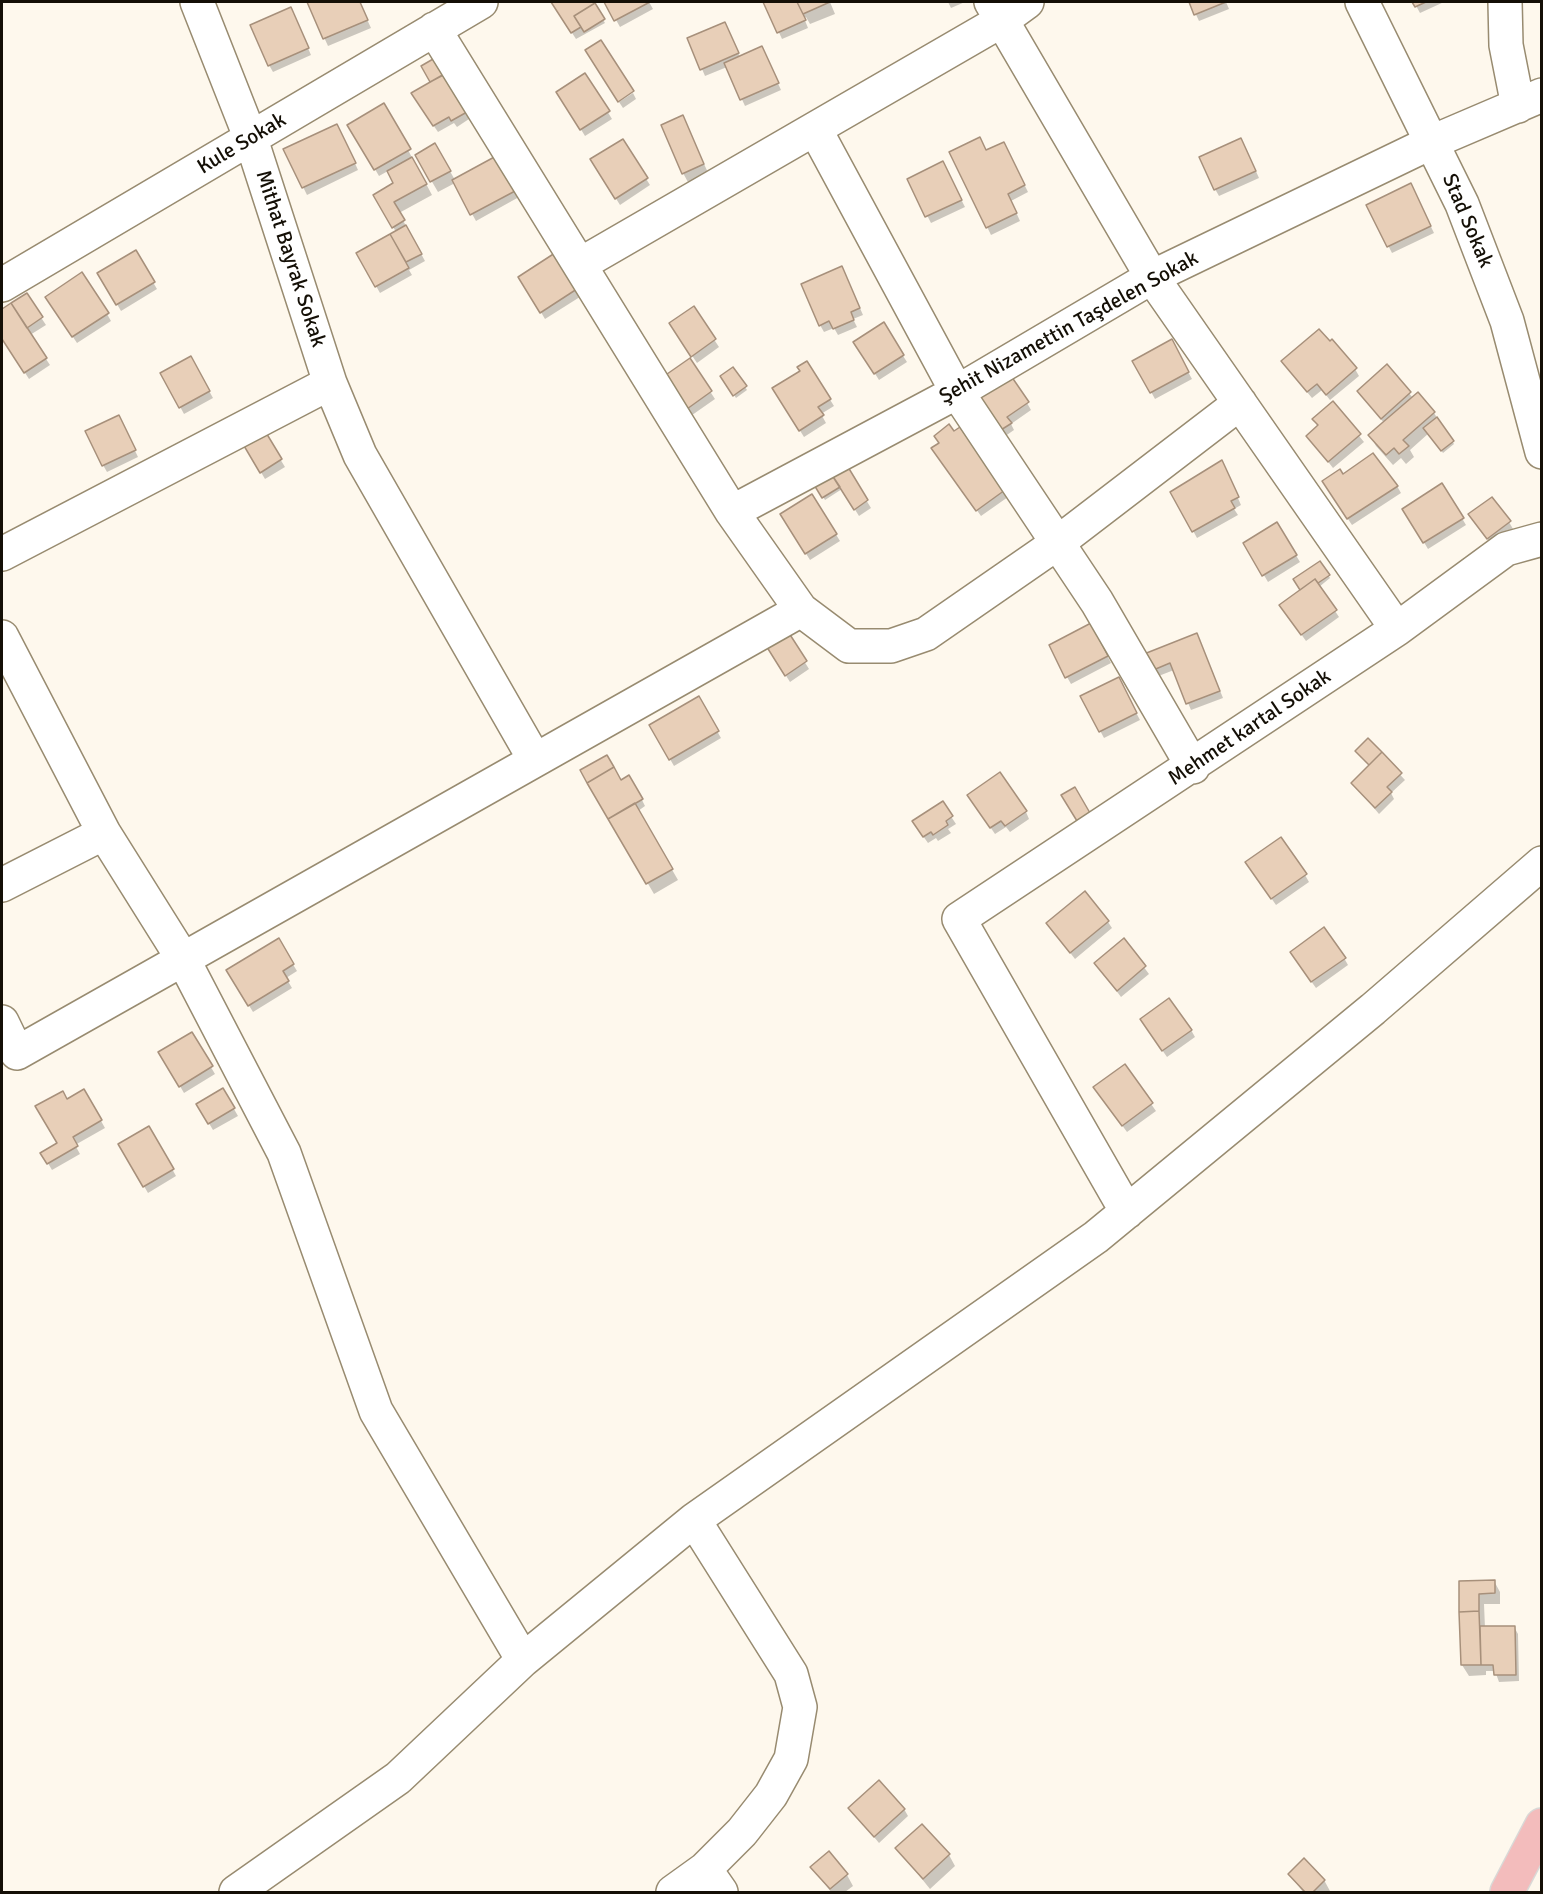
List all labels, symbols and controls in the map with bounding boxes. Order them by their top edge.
street label: Kule Sokak [193,108,291,180]
street label: Mithat Bayrak Sokak [250,167,330,351]
street label: Stad Sokak [1436,170,1498,272]
street label: Şehit Nizamettin Taşdelen Sokak [935,246,1203,410]
street label: Mehmet kartal Sokak [1164,664,1336,792]

